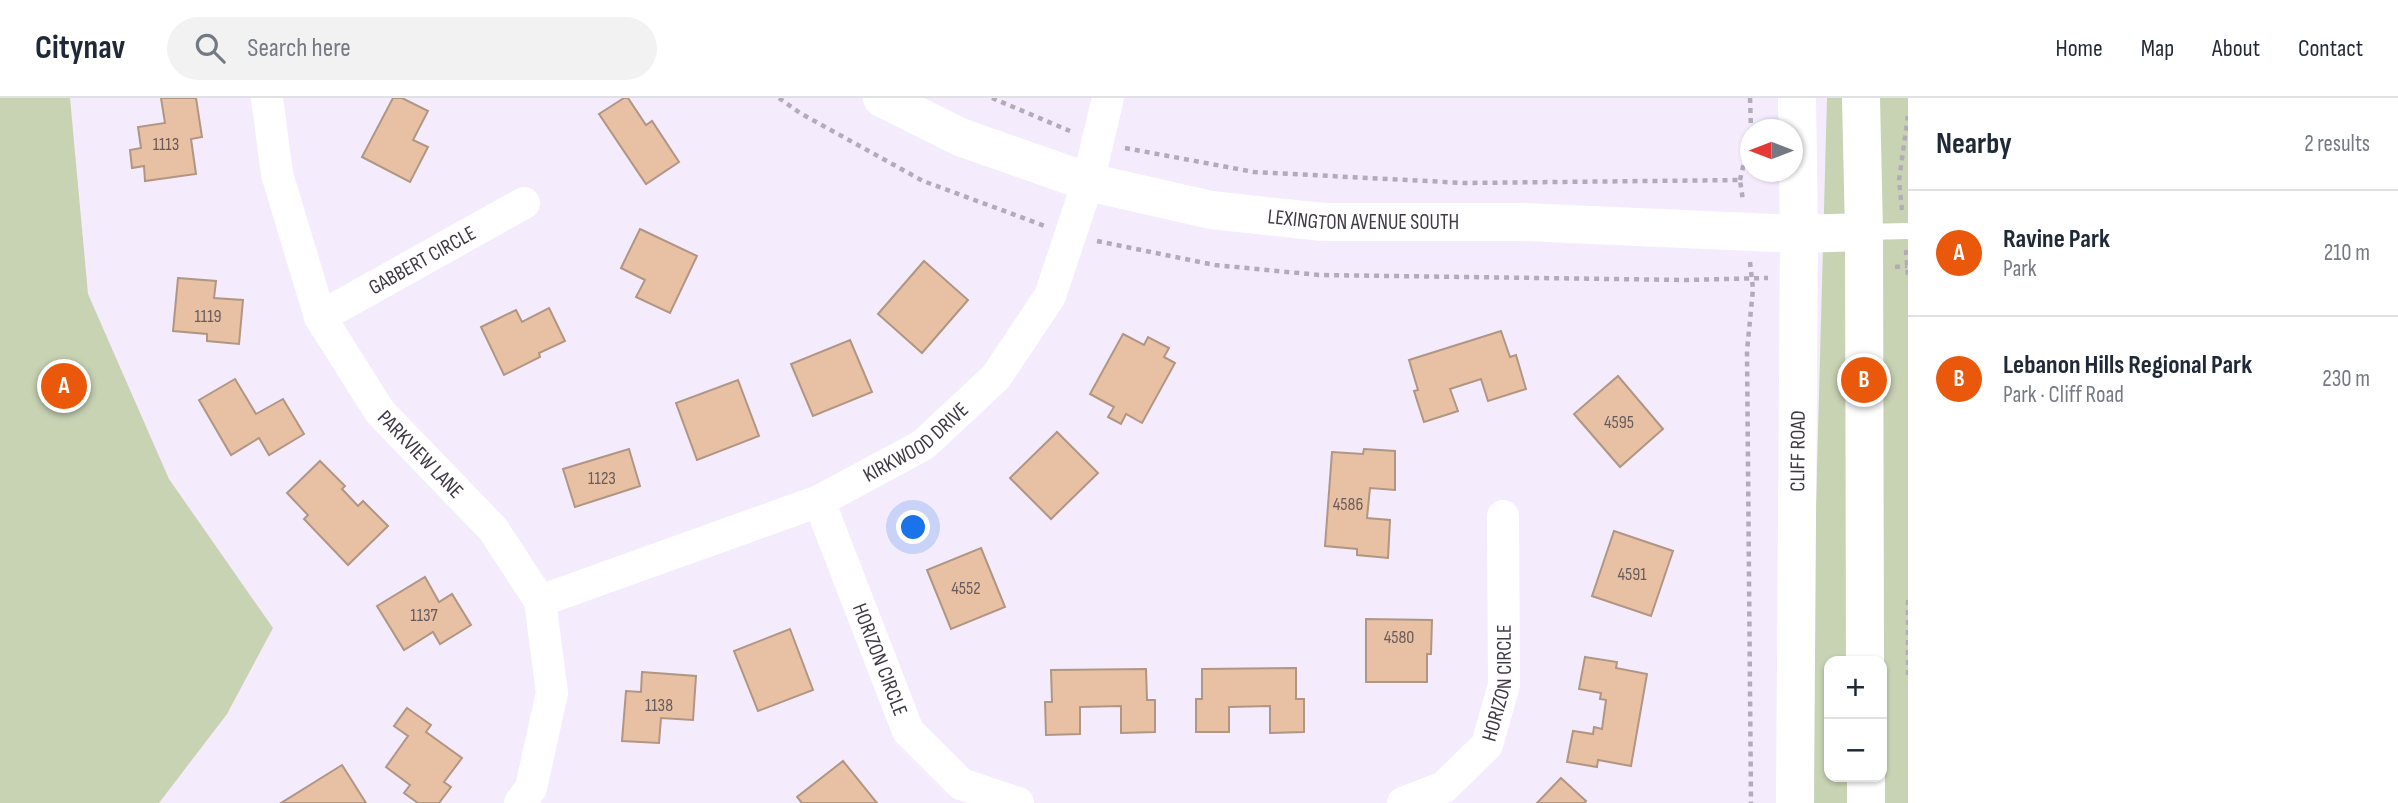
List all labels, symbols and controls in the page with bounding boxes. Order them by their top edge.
search box [167,17,657,80]
text: Citynav [35,28,125,68]
icon: search [191,29,229,67]
text: Search here [247,33,351,64]
text: Home [2055,34,2103,63]
text: Map [2141,34,2174,63]
text: About [2212,34,2260,63]
text: Contact [2298,34,2363,63]
north arrow [1740,119,1803,182]
text: Nearby [1936,126,2012,162]
text: 2 results [2304,130,2370,158]
house number: 1113 [153,134,179,155]
street label: LEXINGTON AVENUE SOUTH [1266,204,1459,235]
street label: GABBERT CIRCLE [364,220,480,300]
text: Ravine Park [2003,224,2110,255]
text: A [1954,239,1964,267]
text: 210 m [2324,239,2370,267]
text: Park [2003,255,2037,283]
house number: 1119 [195,306,221,327]
text: Lebanon Hills Regional Park [2003,350,2252,381]
pin: B [1841,354,1887,406]
pin: A [41,360,87,412]
text: B [1954,365,1964,393]
text: 230 m [2322,365,2370,393]
text: Park · Cliff Road [2003,381,2124,409]
street label: KIRKWOOD DRIVE [859,397,974,488]
street label: PARKVIEW LANE [372,405,469,504]
street label: CLIFF ROAD [1785,410,1811,492]
house number: 4595 [1604,412,1634,433]
house number: 1123 [588,468,616,489]
house number: 4586 [1333,494,1363,515]
your location [896,510,930,544]
house number: 4591 [1617,564,1647,585]
house number: 4552 [951,578,981,599]
street label: HORIZON CIRCLE [847,600,913,719]
house number: 1137 [410,605,438,626]
street label: HORIZON CIRCLE [1477,624,1517,744]
house number: 4580 [1384,627,1414,648]
map controls [1824,656,1887,782]
button: + [1824,656,1887,719]
house number: 1138 [645,695,673,716]
button: − [1824,719,1887,782]

